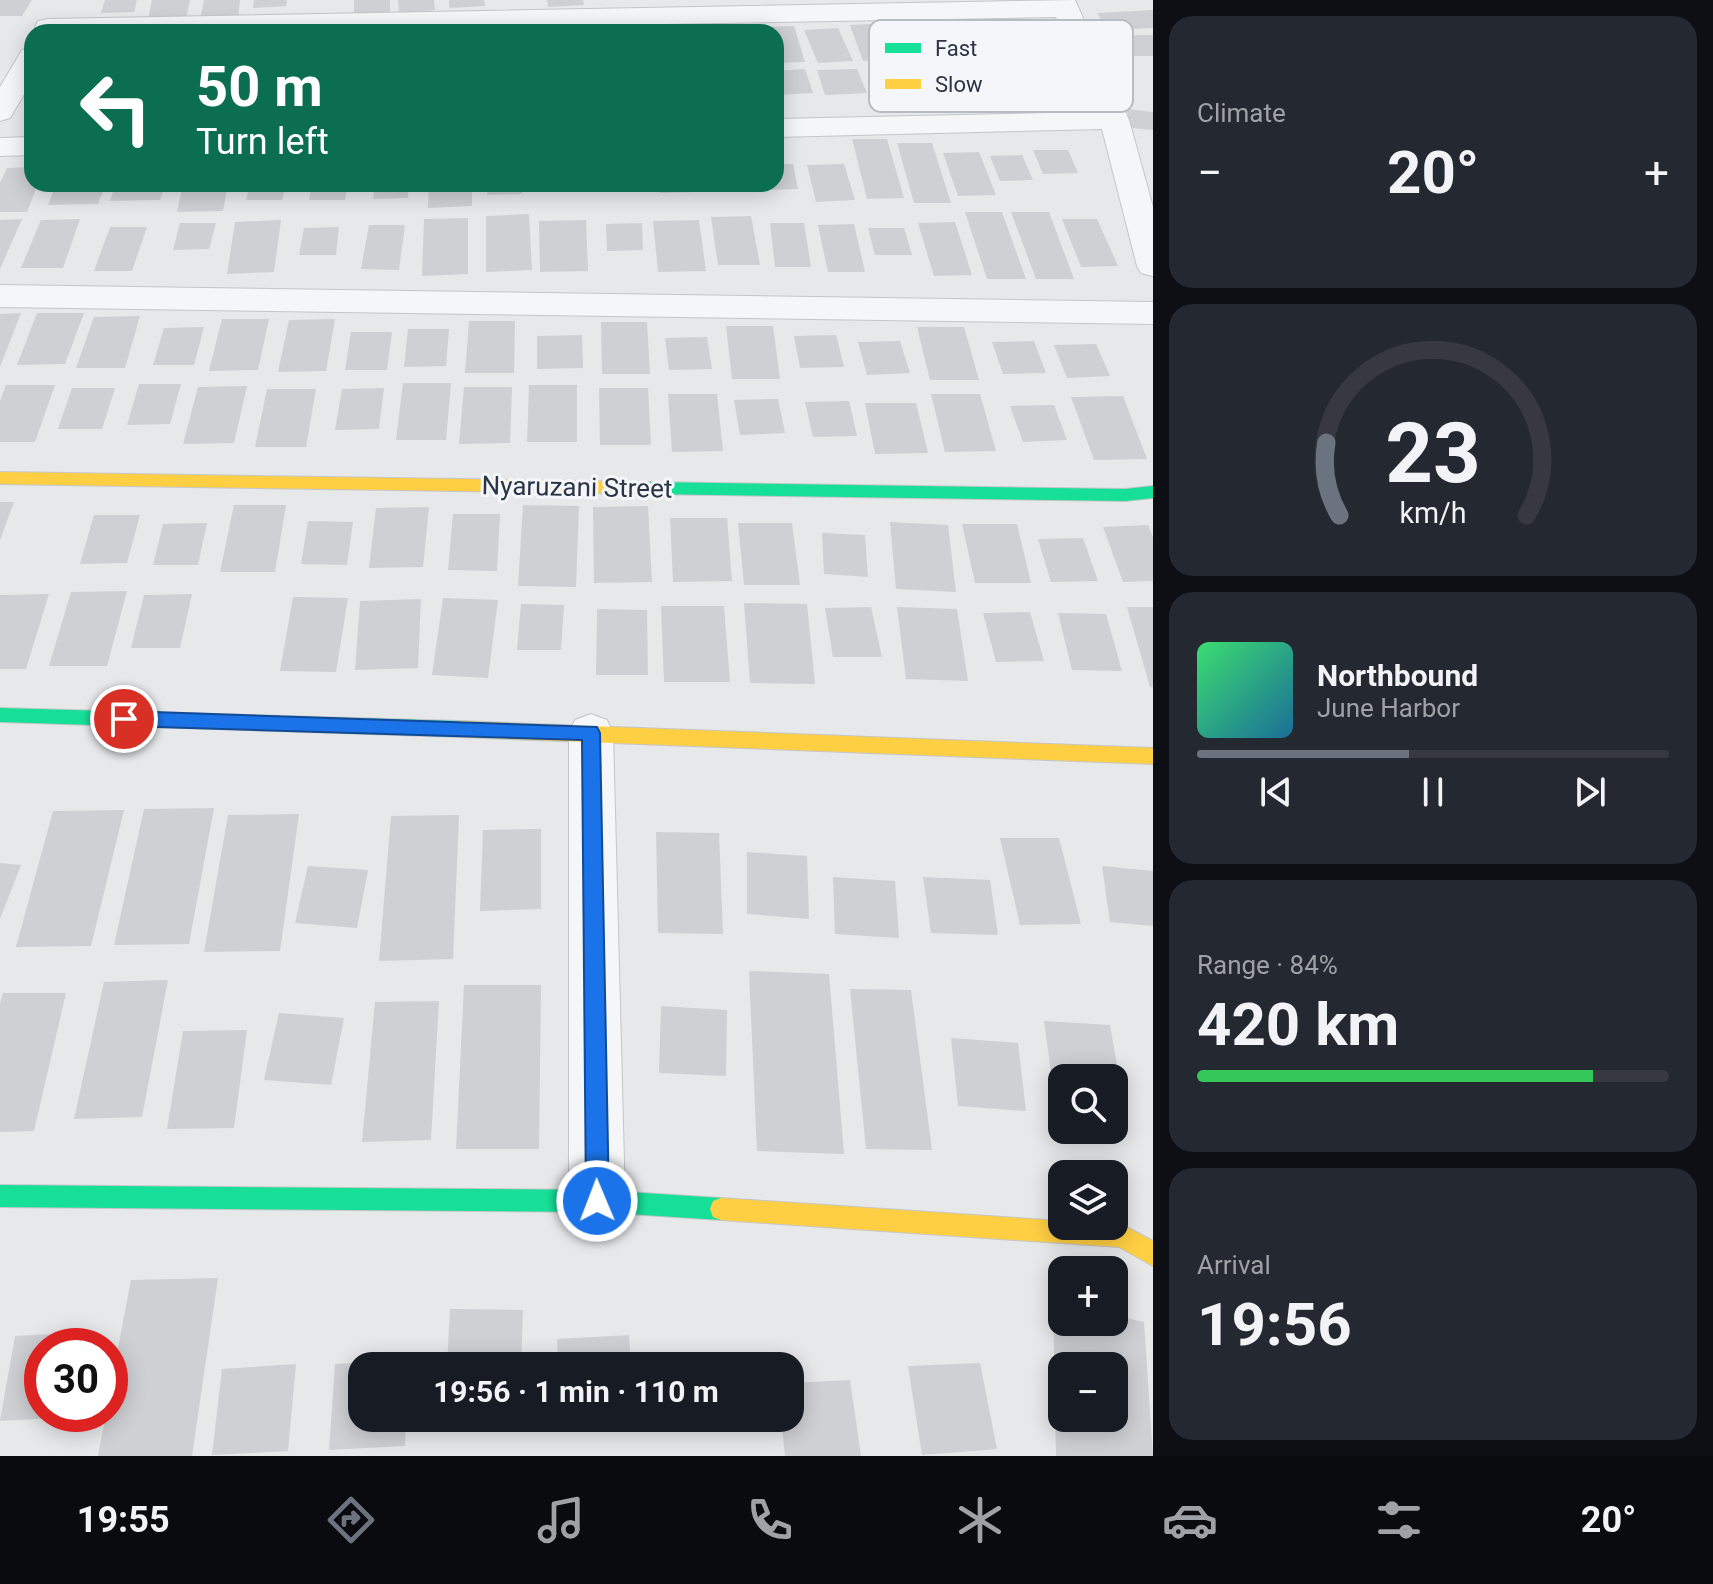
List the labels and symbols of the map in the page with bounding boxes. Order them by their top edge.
legend [869,20,1133,112]
text: Fast [935,36,977,61]
text: Slow [935,72,983,97]
street label: Nyaruzani Street [481,470,673,504]
pin [90,685,158,753]
position arrow [555,1159,639,1243]
speed limit sign: 30 [24,1328,128,1432]

